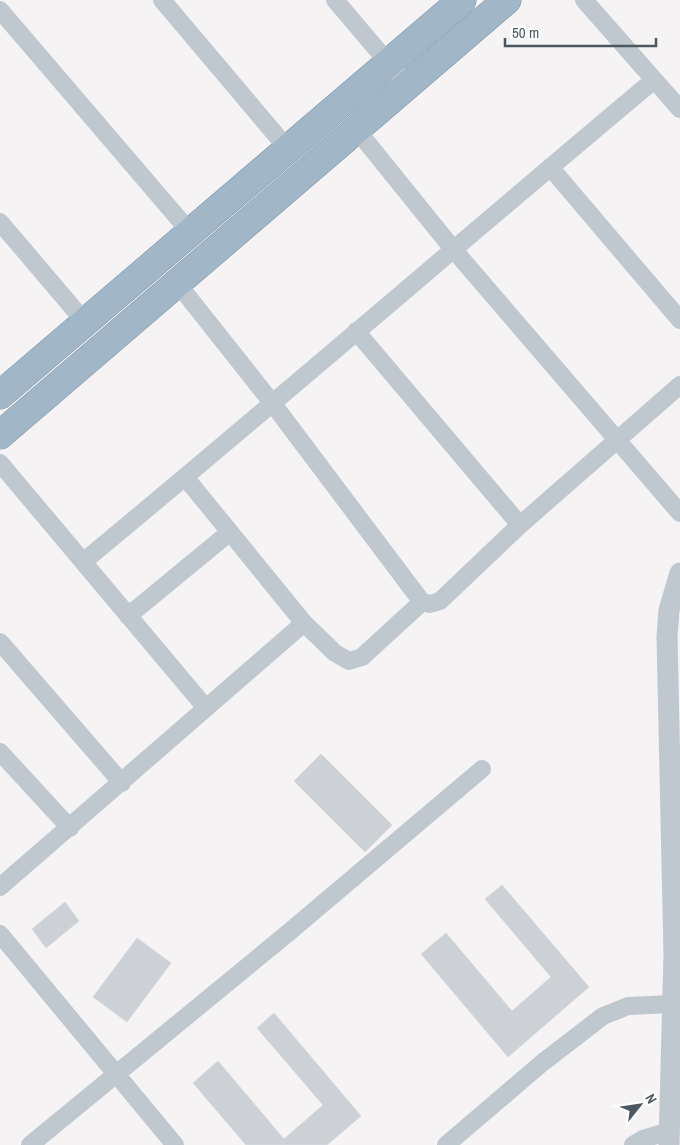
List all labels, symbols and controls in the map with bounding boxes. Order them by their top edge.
scale bar [505,15,656,47]
text: 50 m [512,22,539,43]
north arrow [615,1080,665,1130]
text: N [641,1090,661,1107]

